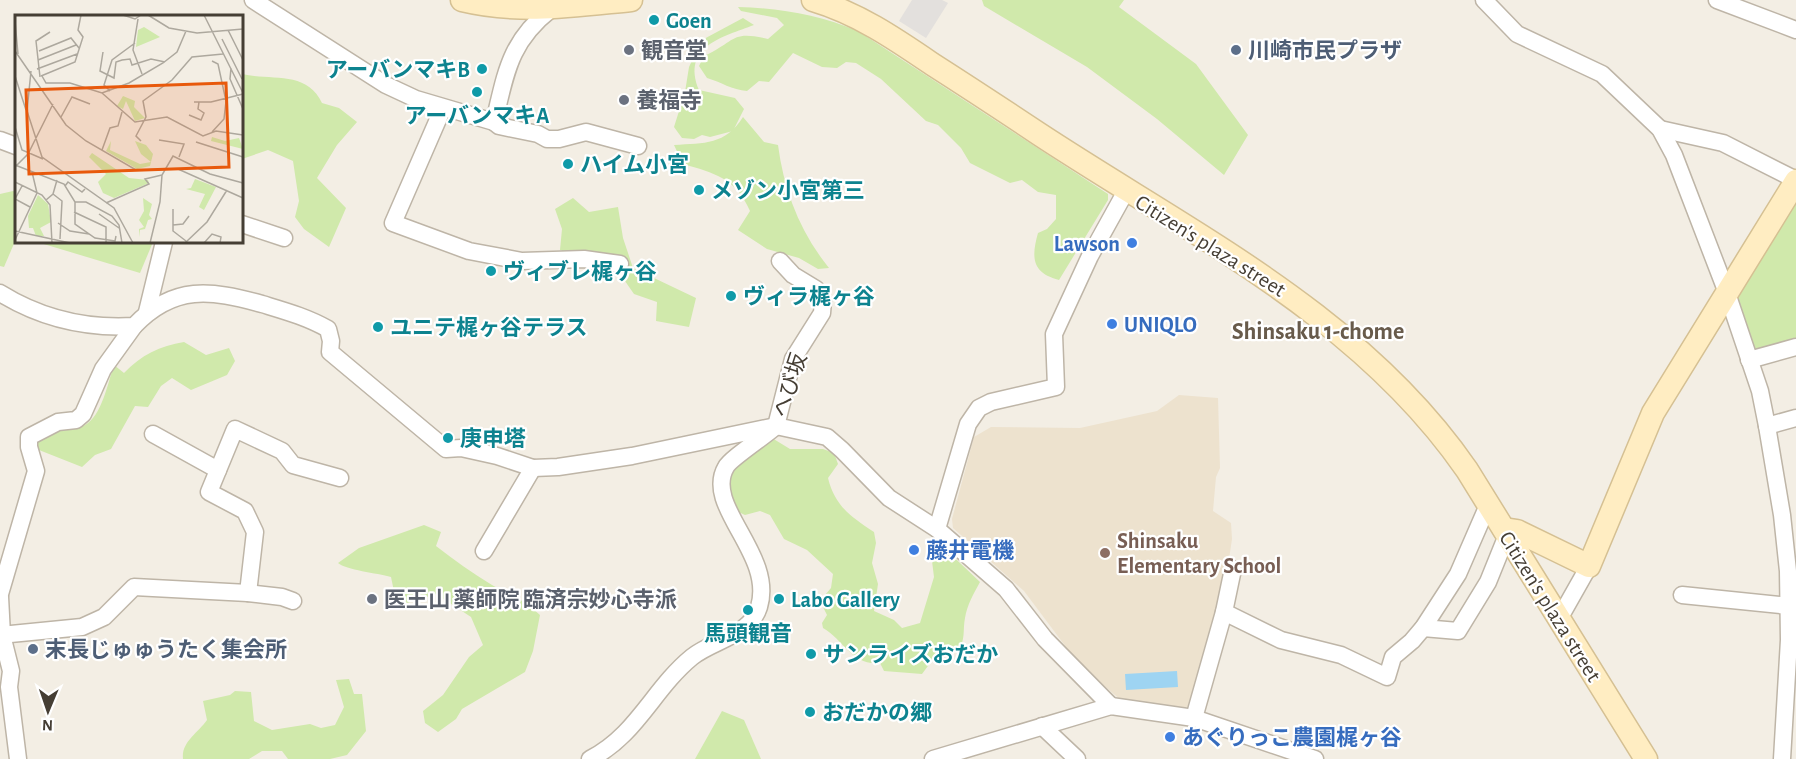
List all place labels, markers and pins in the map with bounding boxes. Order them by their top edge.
place label: Goen [666,10,712,32]
marker: Goen [647,13,661,27]
place label: 観音堂 [641,39,707,62]
place label: 川崎市民プラザ [1248,39,1402,62]
marker: 観音堂 [622,43,636,57]
marker: 川崎市民プラザ [1229,43,1243,57]
place label: アーバンマキB [326,58,470,81]
marker: アーバンマキB [475,62,489,76]
marker: アーバンマキA [470,85,484,99]
place label: 養福寺 [636,89,702,112]
marker: 養福寺 [617,93,631,107]
place label: アーバンマキA [405,104,549,127]
place label: ハイム小宮 [580,153,689,176]
marker: ハイム小宮 [561,157,575,171]
place label: メゾン小宮第三 [711,178,865,202]
marker: メゾン小宮第三 [692,183,706,197]
place label: Lawson [1054,233,1120,255]
marker: Lawson [1125,236,1139,250]
place label: ヴィブレ梶ヶ谷 [503,259,657,283]
marker: ヴィブレ梶ヶ谷 [484,264,498,278]
place label: ヴィラ梶ヶ谷 [743,284,875,308]
marker: ヴィラ梶ヶ谷 [724,289,738,303]
place label: UNIQLO [1124,314,1197,337]
place label: ユニテ梶ヶ谷テラス [390,316,588,339]
marker: UNIQLO [1105,317,1119,331]
marker: ユニテ梶ヶ谷テラス [371,320,385,334]
place label: 庚申塔 [460,427,526,450]
marker: 庚申塔 [441,431,455,445]
place label: Shinsaku Elementary School [1117,530,1281,578]
place label: 藤井電機 [926,539,1014,562]
marker: 藤井電機 [907,543,921,557]
marker: Shinsaku Elementary School [1098,546,1112,560]
place label: 医王山 薬師院 臨済宗妙心寺派 [384,588,677,611]
place label: Labo Gallery [791,589,900,612]
marker: 医王山 薬師院 臨済宗妙心寺派 [365,592,379,606]
marker: Labo Gallery [772,592,786,606]
marker: 馬頭観音 [741,603,755,617]
place label: 馬頭観音 [704,622,792,645]
place label: 末長じゅゅうたく集会所 [45,638,287,661]
marker: 末長じゅゅうたく集会所 [26,642,40,656]
place label: サンライズおだか [823,642,998,666]
marker: サンライズおだか [804,647,818,661]
place label: おだかの郷 [822,701,932,724]
marker: おだかの郷 [803,705,817,719]
place label: あぐりっこ農園梶ヶ谷 [1182,726,1402,749]
marker: あぐりっこ農園梶ヶ谷 [1163,730,1177,744]

